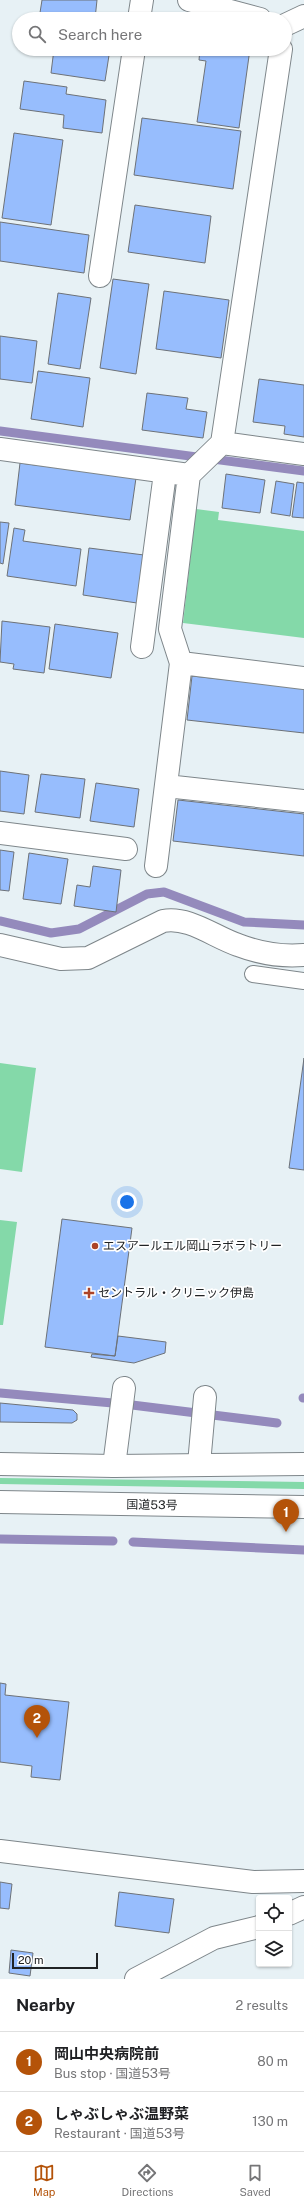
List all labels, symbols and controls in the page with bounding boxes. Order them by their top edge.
search box [12,12,292,56]
icon: search [26,23,48,45]
text: Search here [58,26,142,43]
your location [117,1192,137,1212]
place label: エスアールエル岡山ラボラトリー [103,1239,282,1253]
marker: エスアールエル岡山ラボラトリー [90,1241,100,1251]
place label: セントラル・クリニック伊島 [98,1286,254,1300]
marker: セントラル・クリニック伊島 [83,1287,95,1299]
street label: 国道53号 [126,1498,178,1512]
pin: 1 [273,1499,299,1532]
pin: 2 [24,1705,50,1738]
map controls [256,1895,292,1967]
button: locate [256,1895,292,1931]
button: layers [256,1931,292,1967]
scale bar [12,1951,98,1970]
text: 20 m [18,1954,43,1966]
text: Nearby [16,1995,75,2015]
text: 2 results [236,1998,288,2013]
text: 岡山中央病院前 [54,2045,159,2062]
text: 1 [26,2054,32,2069]
text: 80 m [257,2054,288,2069]
text: Bus stop · 国道53号 [54,2066,171,2081]
text: しゃぶしゃぶ温野菜 [54,2105,189,2122]
text: 2 [25,2114,33,2129]
text: 130 m [252,2114,288,2129]
text: Restaurant · 国道53号 [54,2126,185,2141]
tab: Map [33,2162,55,2198]
tab: Directions [122,2162,173,2198]
tab: Saved [239,2162,271,2198]

